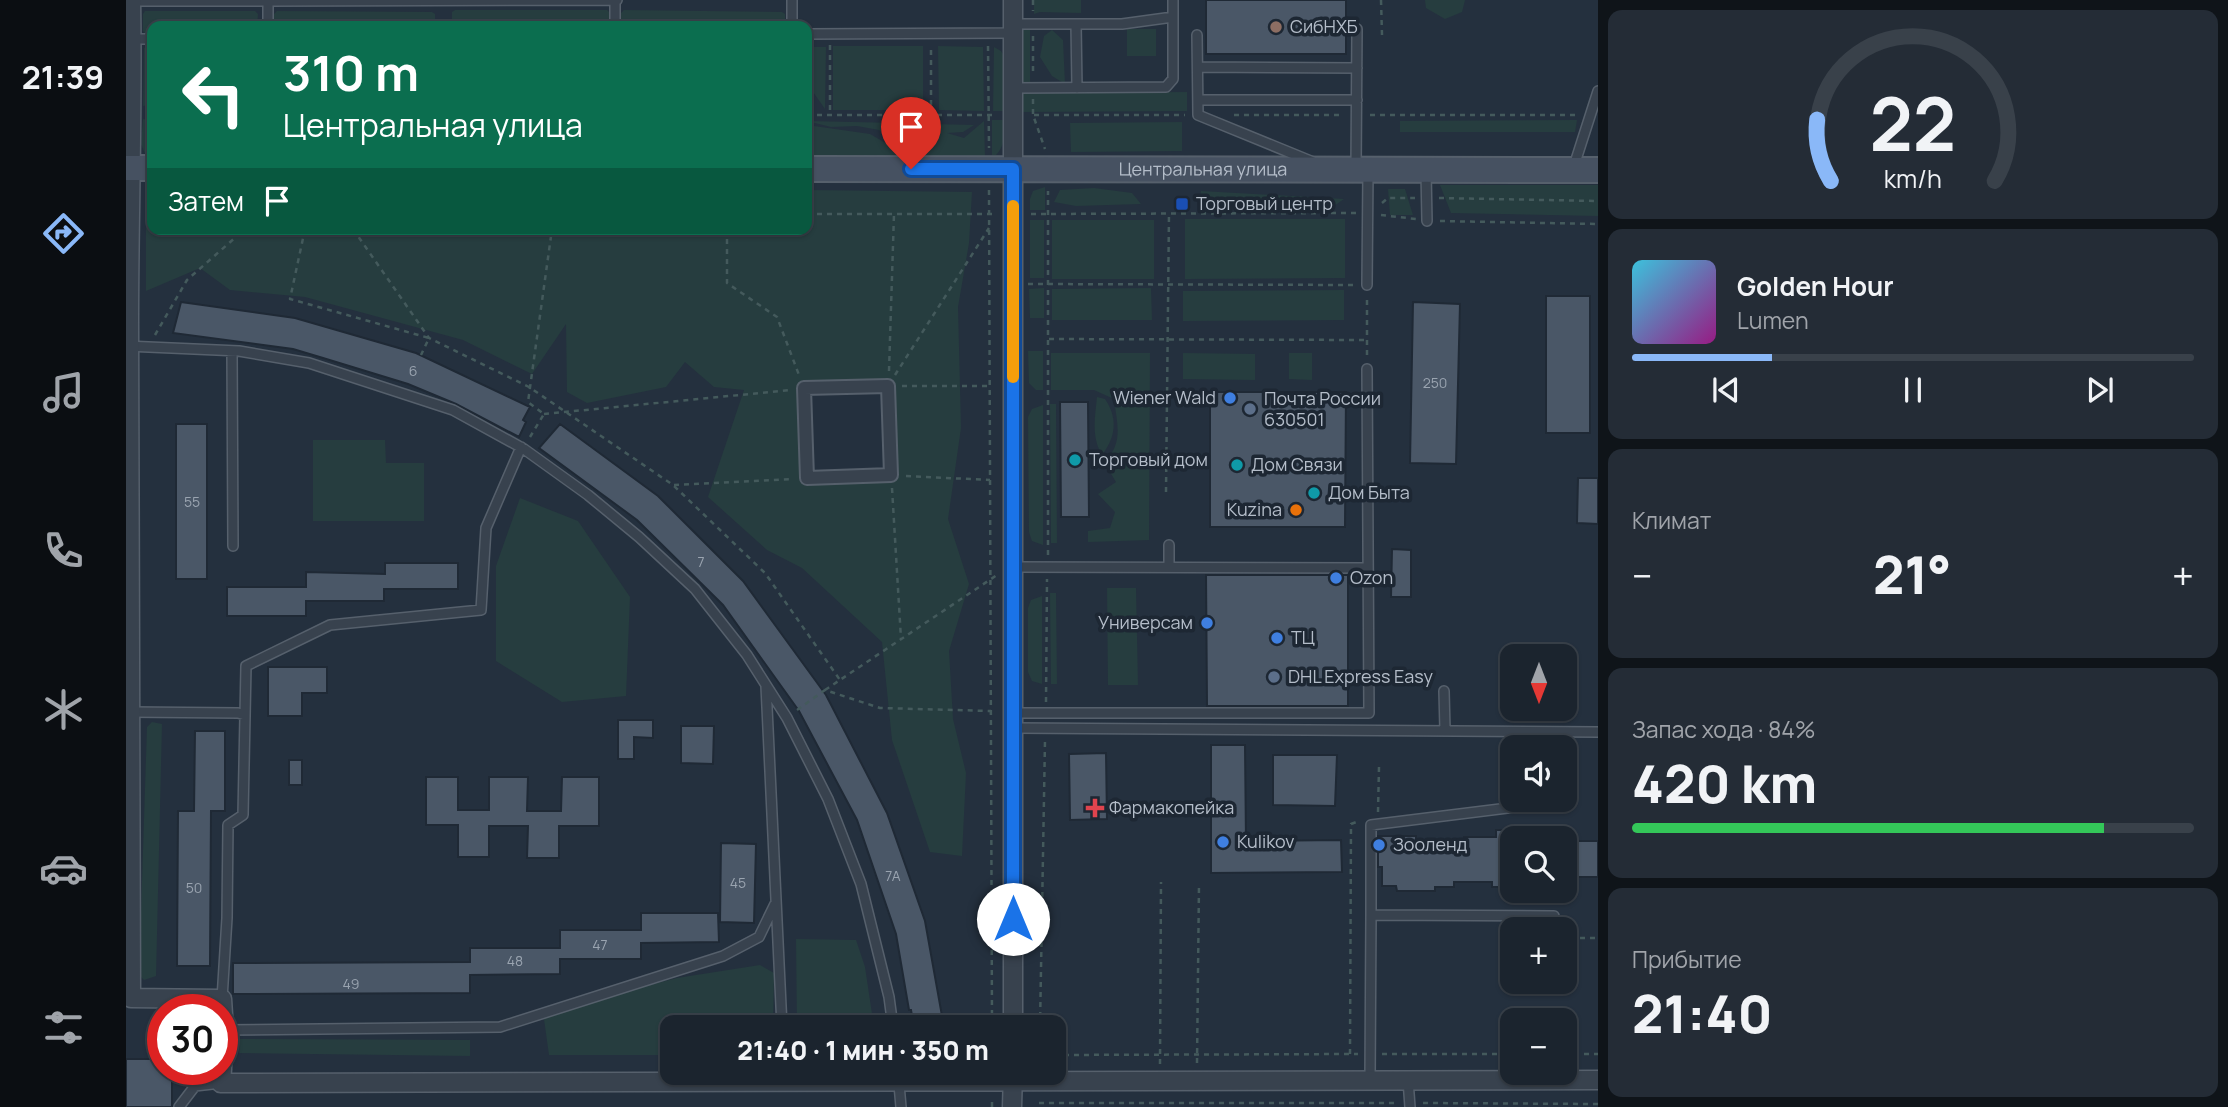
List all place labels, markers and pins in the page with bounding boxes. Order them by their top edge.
place label: СибНХБ [1290,14,1358,38]
marker: СибНХБ [1268,19,1284,35]
pin [881,97,941,169]
place label: Торговый центр [1196,191,1333,215]
marker: Торговый центр [1174,196,1190,212]
place label: Wiener Wald [1113,385,1216,409]
place label: Почта России 630501 [1264,386,1381,431]
marker: Wiener Wald [1222,390,1238,406]
marker: Почта России 630501 [1242,401,1258,417]
place label: Торговый дом [1089,447,1208,471]
marker: Торговый дом [1067,452,1083,468]
place label: Дом Связи [1251,452,1343,476]
marker: Дом Связи [1229,457,1245,473]
place label: Дом Быта [1328,480,1410,504]
marker: Дом Быта [1306,485,1322,501]
place label: Kuzina [1227,497,1282,521]
marker: Kuzina [1288,502,1304,518]
place label: Ozon [1350,565,1393,589]
marker: Ozon [1328,570,1344,586]
place label: Универсам [1098,610,1193,634]
marker: Универсам [1199,615,1215,631]
place label: ТЦ [1291,625,1315,649]
marker: ТЦ [1269,630,1285,646]
place label: DHL Express Easy [1288,664,1433,688]
marker: DHL Express Easy [1266,669,1282,685]
place label: Фармакопейка [1109,795,1234,819]
marker: Фармакопейка [1087,800,1103,816]
place label: Kulikov [1237,829,1294,853]
place label: Зооленд [1393,832,1468,856]
marker: Kulikov [1215,834,1231,850]
marker: Зооленд [1371,837,1387,853]

